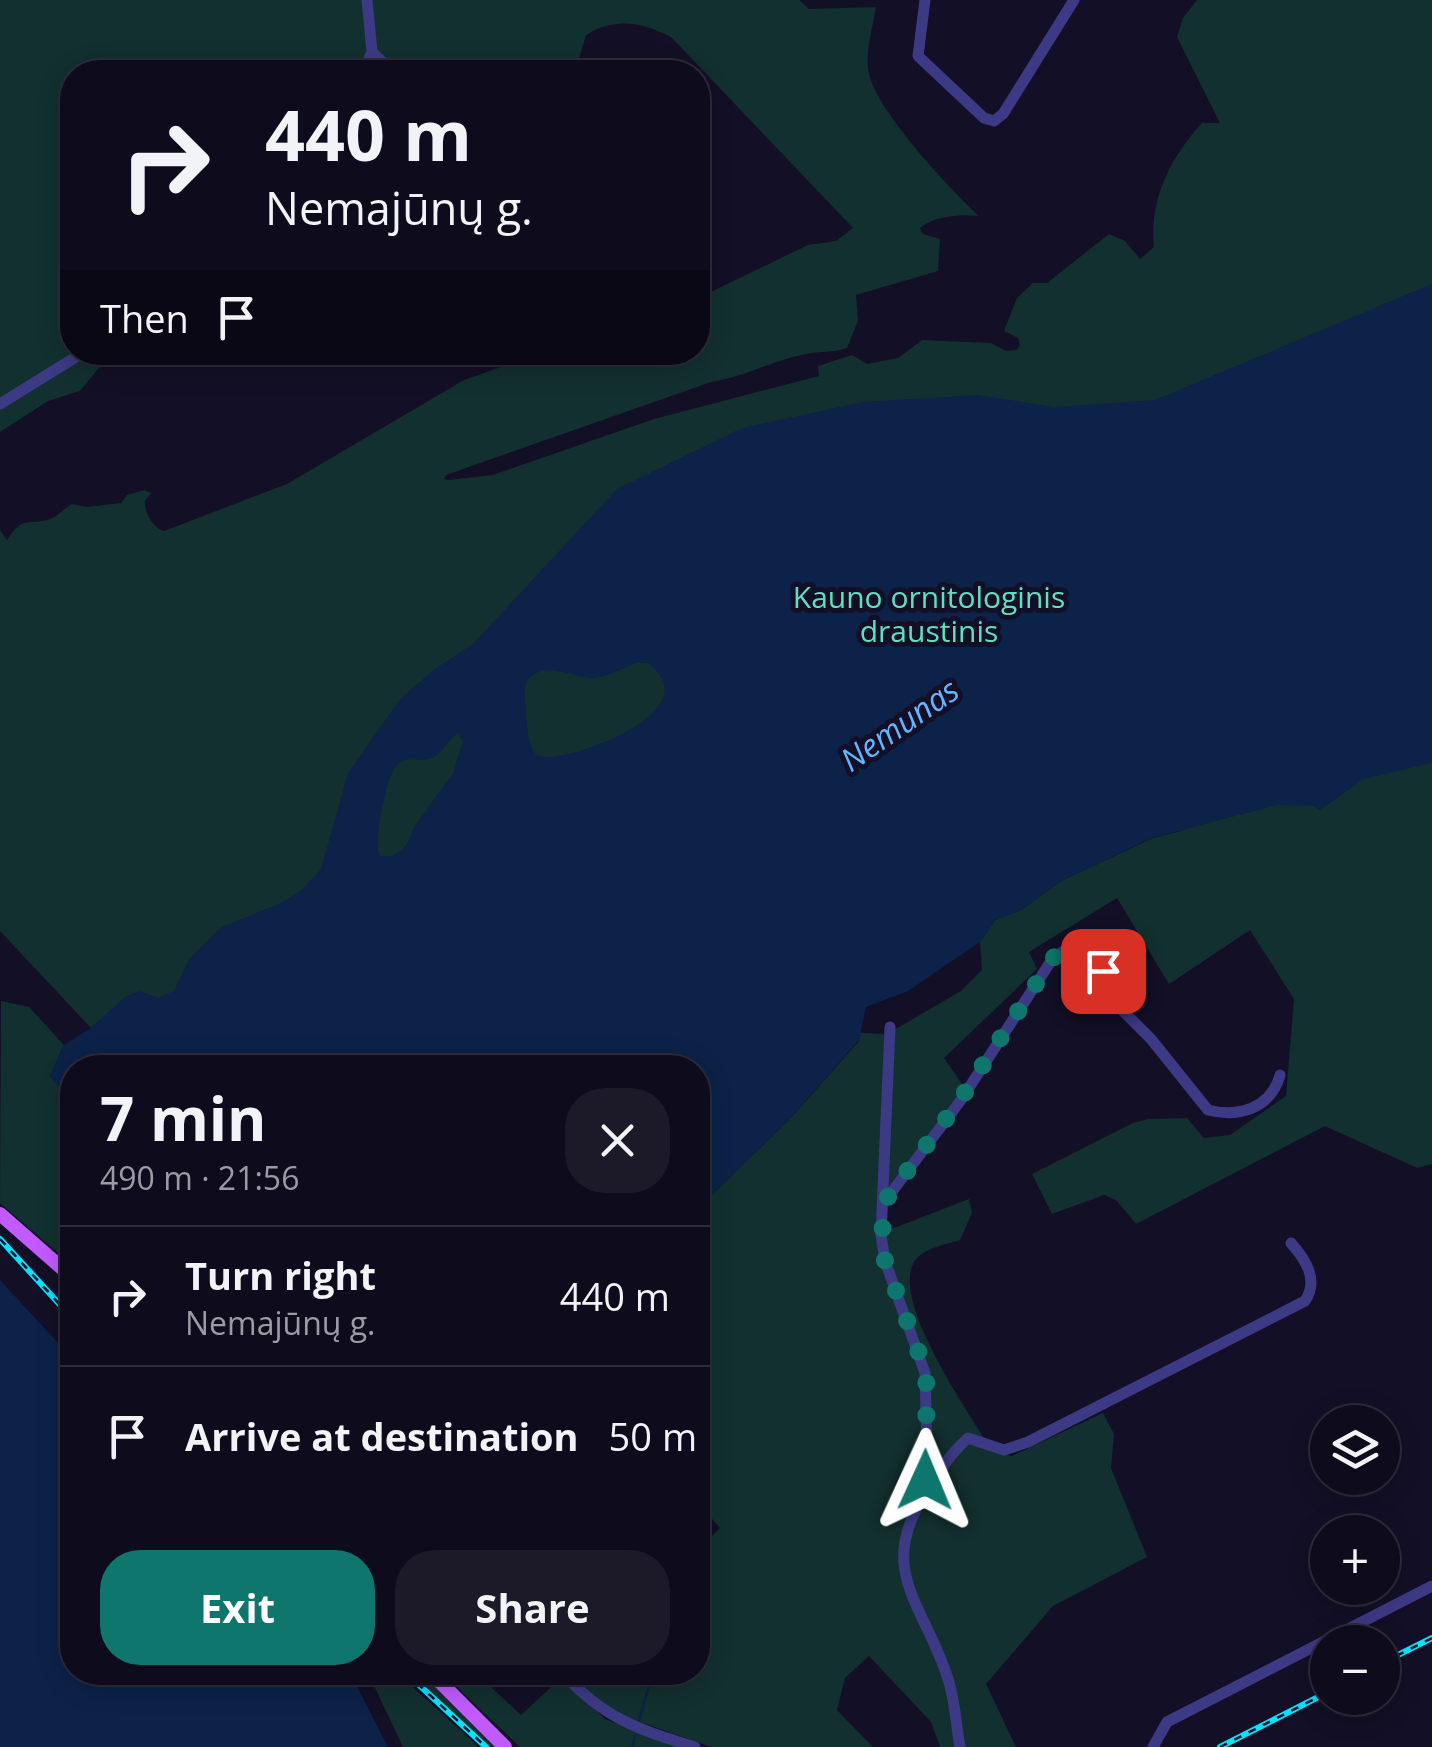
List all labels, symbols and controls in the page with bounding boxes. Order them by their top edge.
text: 440 m [265,86,472,182]
icon: right [100,100,230,230]
text: Nemajūnų g. [265,177,533,238]
icon: arrive [209,290,264,345]
text: Then [100,292,189,344]
park label: Kauno ornitologinis draustinis [793,576,1065,651]
water label: Nemunas [831,668,967,780]
pin [1061,929,1146,1014]
icon: arrive [1076,944,1131,999]
text: 7 min [100,1077,267,1159]
button: close [565,1088,670,1193]
text: 490 m · 21:56 [100,1156,299,1199]
text: Turn right [185,1249,376,1301]
icon: right [100,1269,155,1324]
text: 440 m [560,1270,670,1322]
text: Nemajūnų g. [185,1301,376,1344]
map controls [1310,1405,1400,1715]
button: layers [1310,1405,1400,1495]
icon: arrive [100,1409,155,1464]
text: Arrive at destination [185,1410,579,1462]
text: 50 m [609,1410,697,1462]
position arrow [873,1428,977,1532]
button: + [1310,1515,1400,1605]
button: Exit [100,1550,375,1665]
button: Share [395,1550,670,1665]
button: − [1310,1625,1400,1715]

